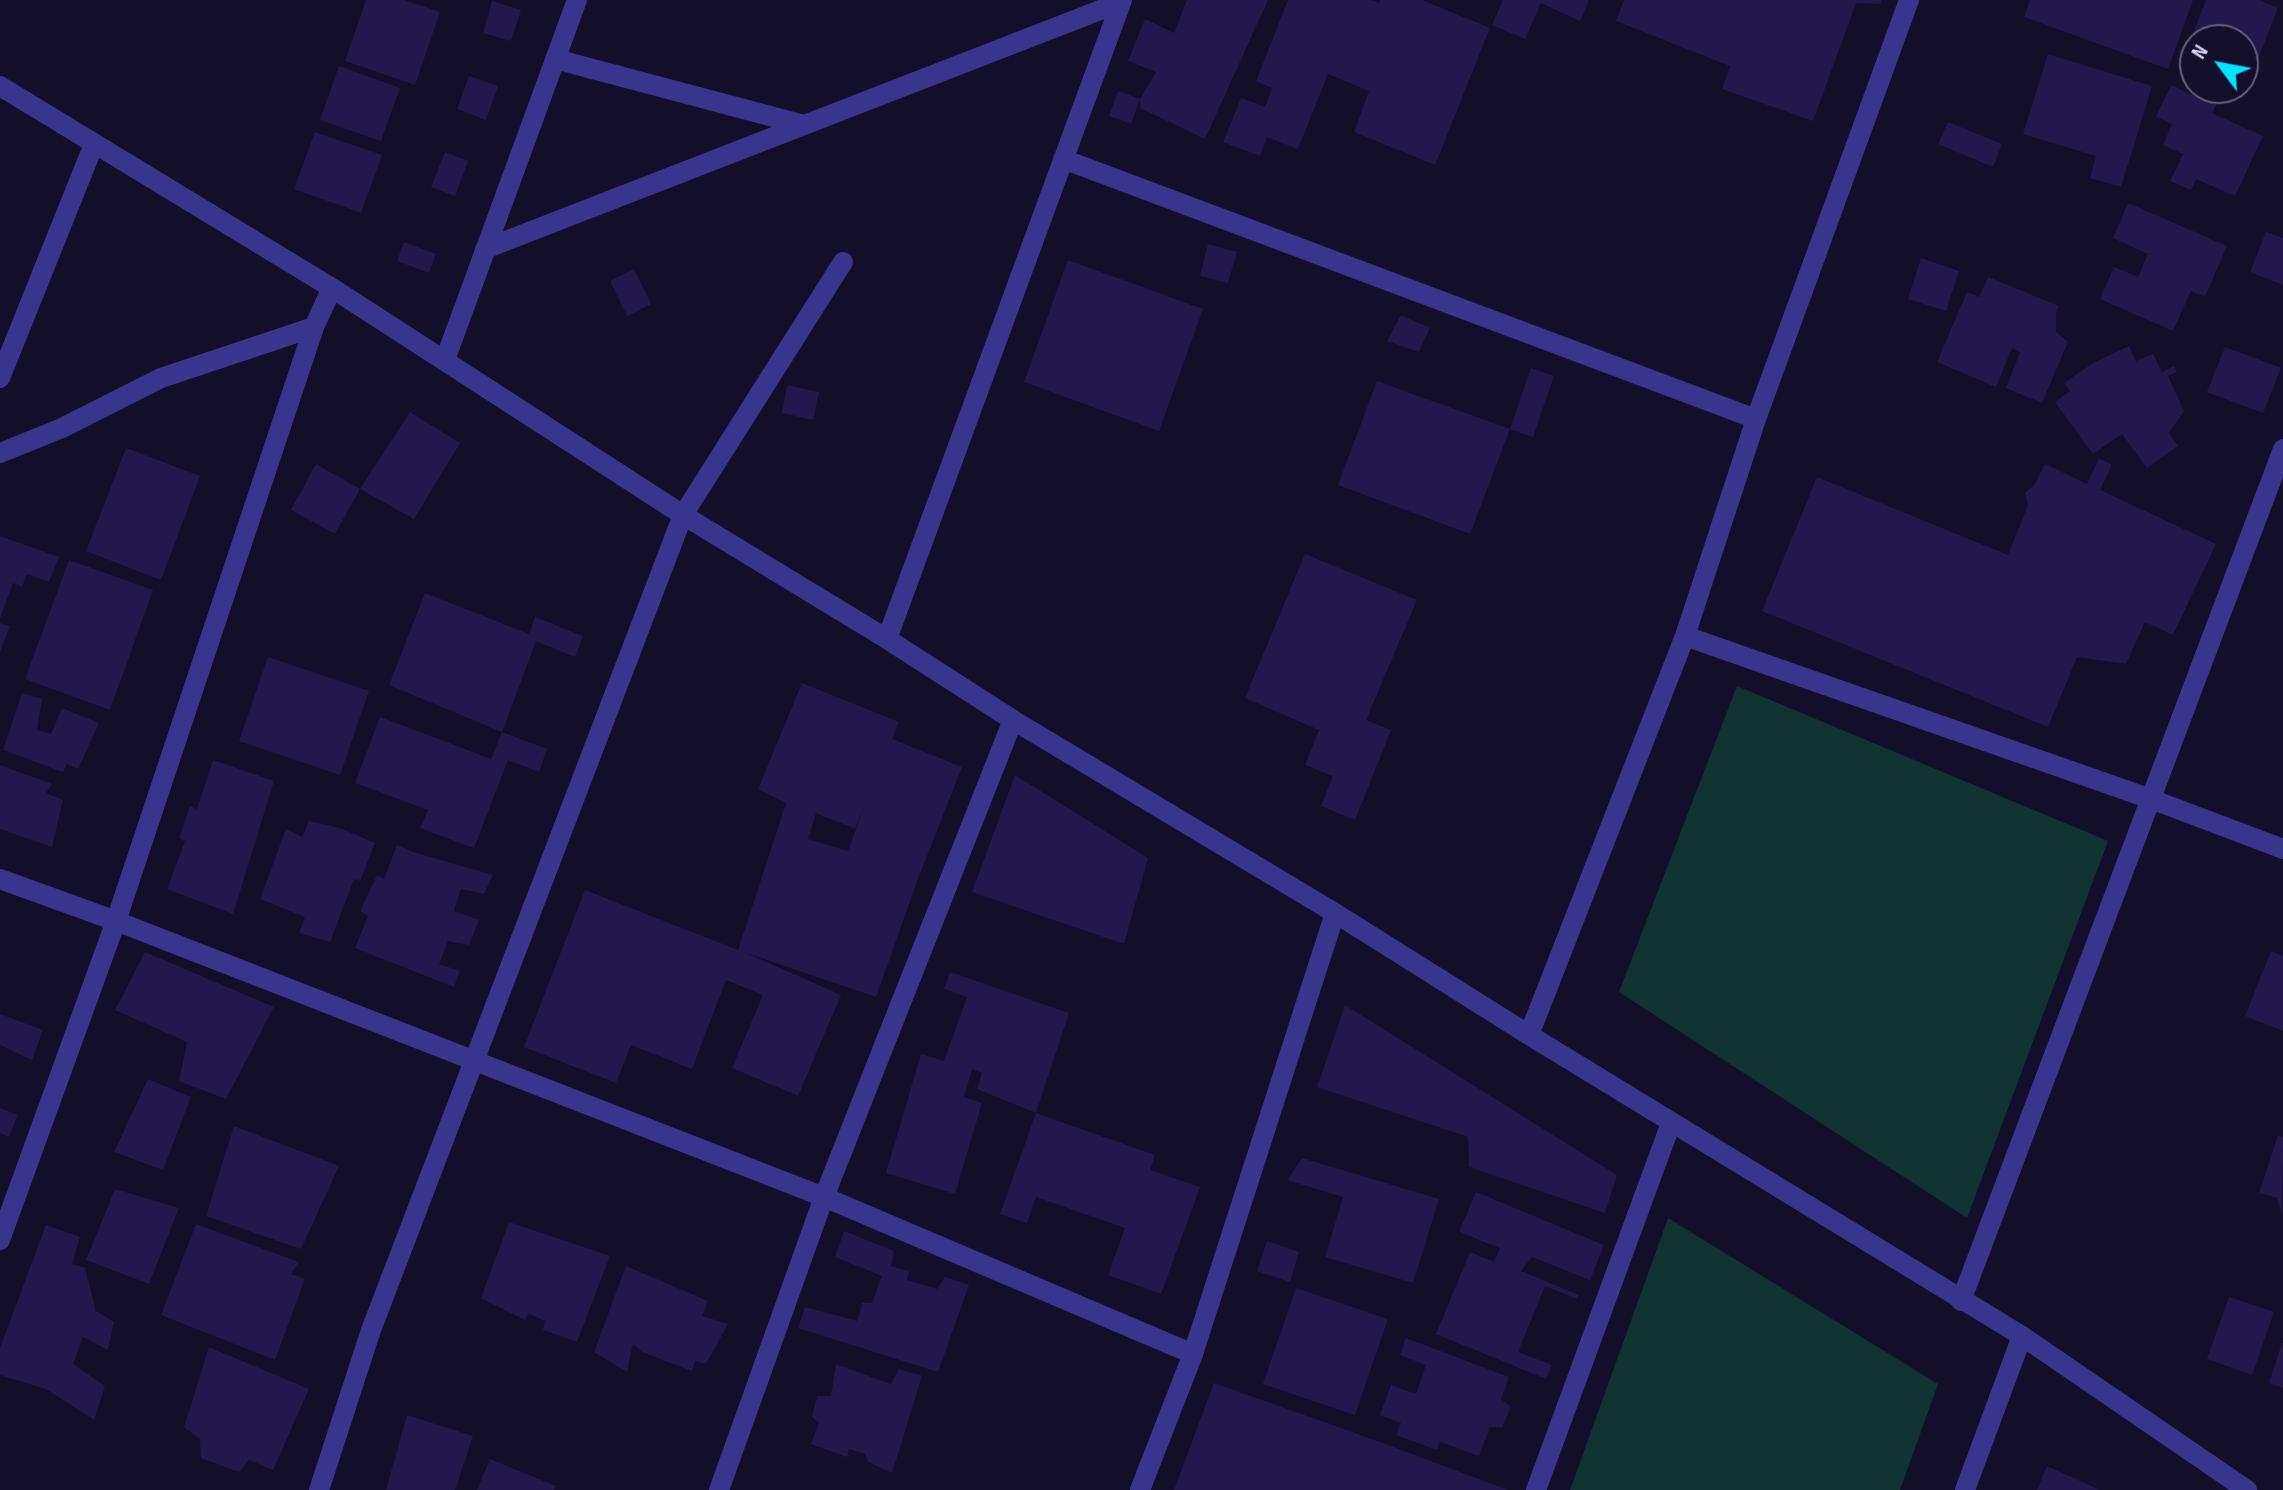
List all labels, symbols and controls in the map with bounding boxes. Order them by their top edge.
north arrow [2179,24,2259,104]
text: N [2185,40,2214,64]

